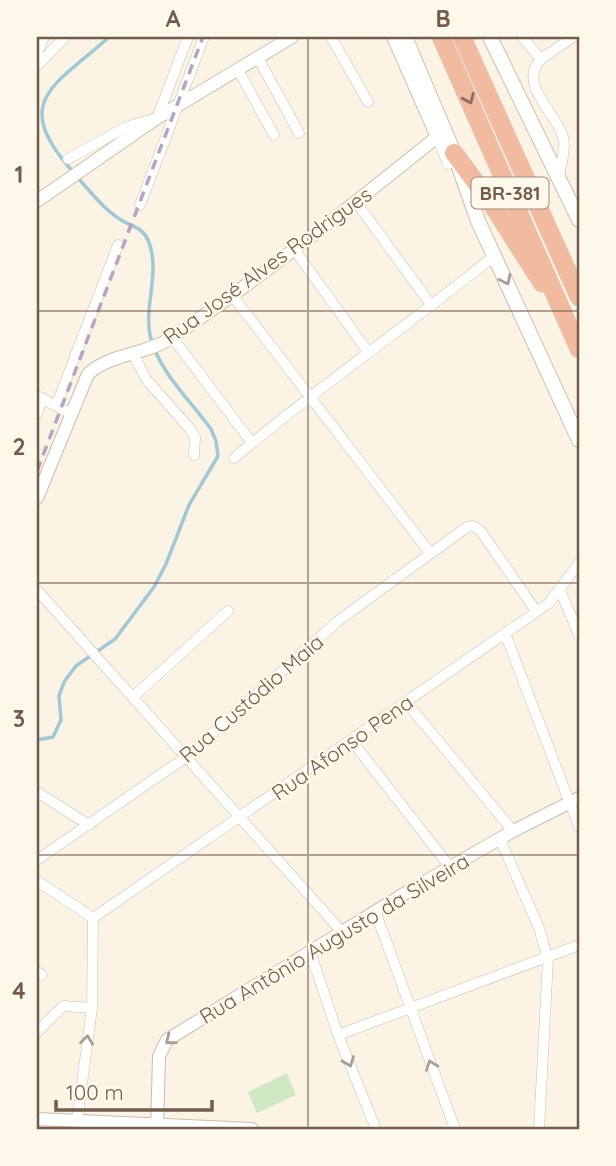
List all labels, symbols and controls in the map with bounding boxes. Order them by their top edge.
text: A [166,4,181,33]
text: B [435,4,451,33]
one-way arrow [461,92,475,104]
text: 1 [15,160,23,189]
road number: BR-381 [472,178,548,209]
street label: Rua José Alves Rodrigues [158,181,376,349]
one-way arrow [498,273,512,285]
text: 2 [12,432,26,461]
street label: Rua Custódio Maia [174,628,328,768]
street label: Rua Afonso Pena [266,689,418,805]
text: 3 [13,704,25,733]
street label: Rua Antônio Augusto da Silveira [195,847,473,1029]
text: 4 [12,976,26,1005]
one-way arrow [165,1031,178,1044]
one-way arrow [80,1034,95,1046]
one-way arrow [340,1055,354,1067]
one-way arrow [426,1060,440,1072]
scale bar [56,1068,212,1112]
text: 100 m [66,1079,124,1105]

